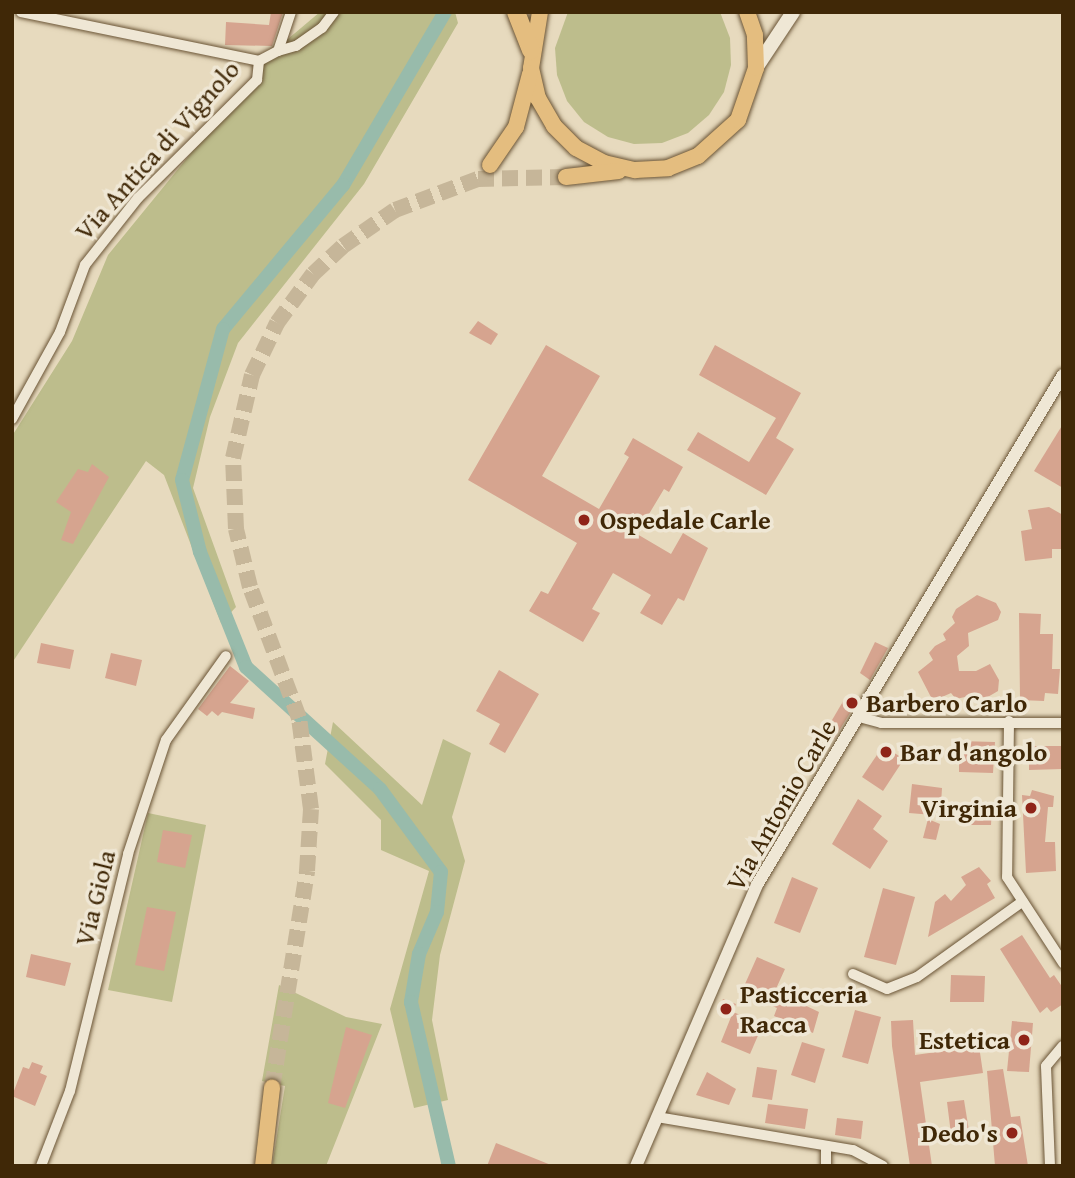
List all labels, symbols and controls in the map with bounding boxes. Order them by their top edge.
street label: Via Antica di Vignolo [68,54,246,246]
place label: Ospedale Carle [600,504,771,536]
marker: Ospedale Carle [574,510,594,530]
place label: Barbero Carlo [866,687,1027,719]
marker: Barbero Carlo [844,695,860,711]
street label: Via Antonio Carle [719,714,843,896]
place label: Bar d'angolo [900,736,1047,768]
marker: Bar d'angolo [878,744,894,760]
place label: Virginia [921,792,1017,824]
marker: Virginia [1023,800,1039,816]
street label: Via Giola [68,847,122,949]
place label: Pasticceria Racca [740,978,868,1040]
marker: Pasticceria Racca [718,1001,734,1017]
place label: Estetica [919,1024,1010,1056]
marker: Estetica [1016,1032,1032,1048]
place label: Dedo's [921,1117,998,1149]
marker: Dedo's [1004,1125,1020,1141]

